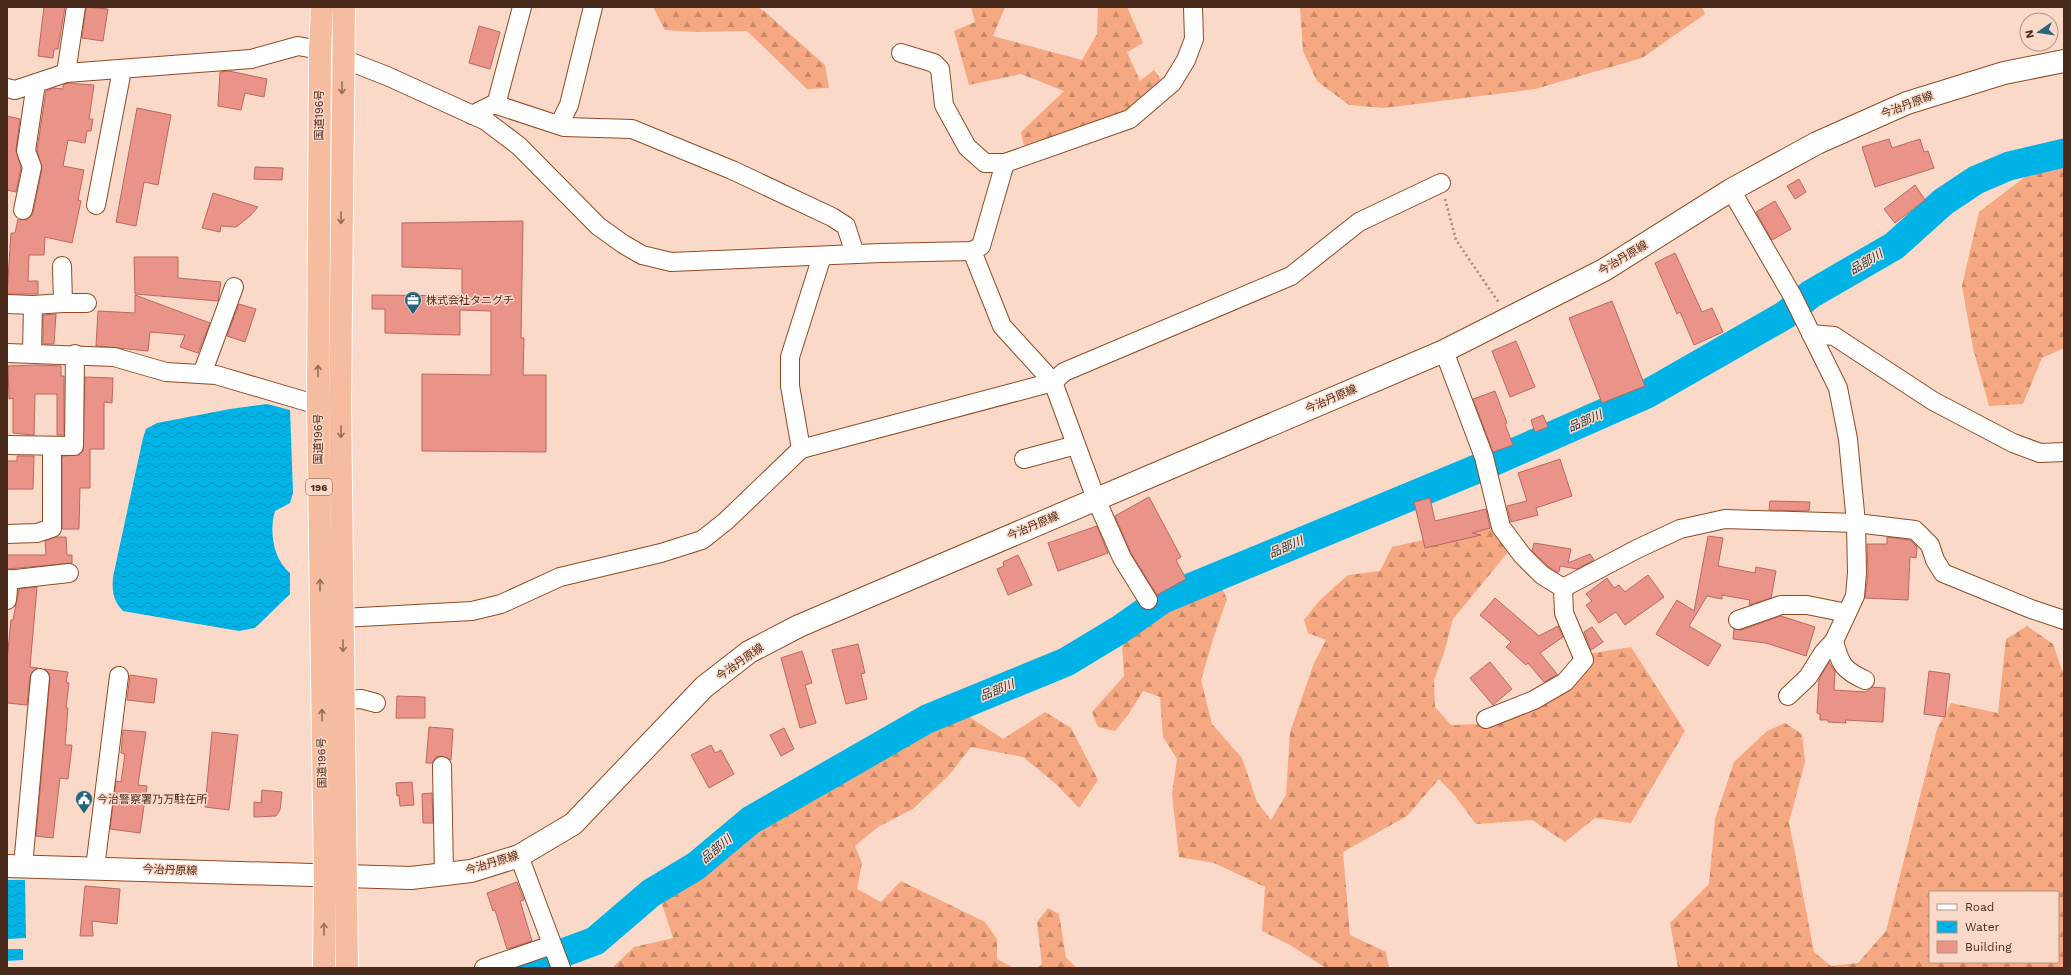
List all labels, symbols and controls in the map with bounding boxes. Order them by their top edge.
north arrow [2019,12,2059,52]
text: N [2022,29,2037,40]
one-way arrow [338,81,346,94]
street label: 今治丹原線 [1879,89,1935,121]
street label: 国道196号 [313,90,326,140]
one-way arrow [337,211,345,224]
street label: 今治丹原線 [1596,238,1650,278]
water label: 品部川 [1847,246,1887,277]
office icon: 株式会社タニグチ [403,290,423,315]
place label: 株式会社タニグチ [426,294,514,307]
one-way arrow [314,365,322,378]
street label: 今治丹原線 [1303,382,1359,416]
water label: 品部川 [1566,407,1606,434]
street label: 国道196号 [312,414,325,464]
one-way arrow [337,425,344,438]
road number: 196 [306,479,332,495]
street label: 今治丹原線 [1005,509,1061,543]
water label: 品部川 [1267,533,1307,560]
one-way arrow [316,579,323,592]
one-way arrow [339,639,346,652]
street label: 今治丹原線 [714,641,766,683]
water label: 品部川 [978,676,1018,703]
one-way arrow [318,709,325,722]
street label: 国道196号 [315,738,329,788]
public building icon: 今治警察署乃万駐在所 [74,789,94,814]
place label: 今治警察署乃万駐在所 [97,793,208,806]
water label: 品部川 [698,831,736,866]
street label: 今治丹原線 [464,849,520,877]
street label: 今治丹原線 [142,863,198,877]
legend [1929,891,2059,963]
text: Road [1965,900,1994,914]
text: Water [1965,920,2000,934]
one-way arrow [320,923,328,936]
text: Building [1965,940,2012,954]

